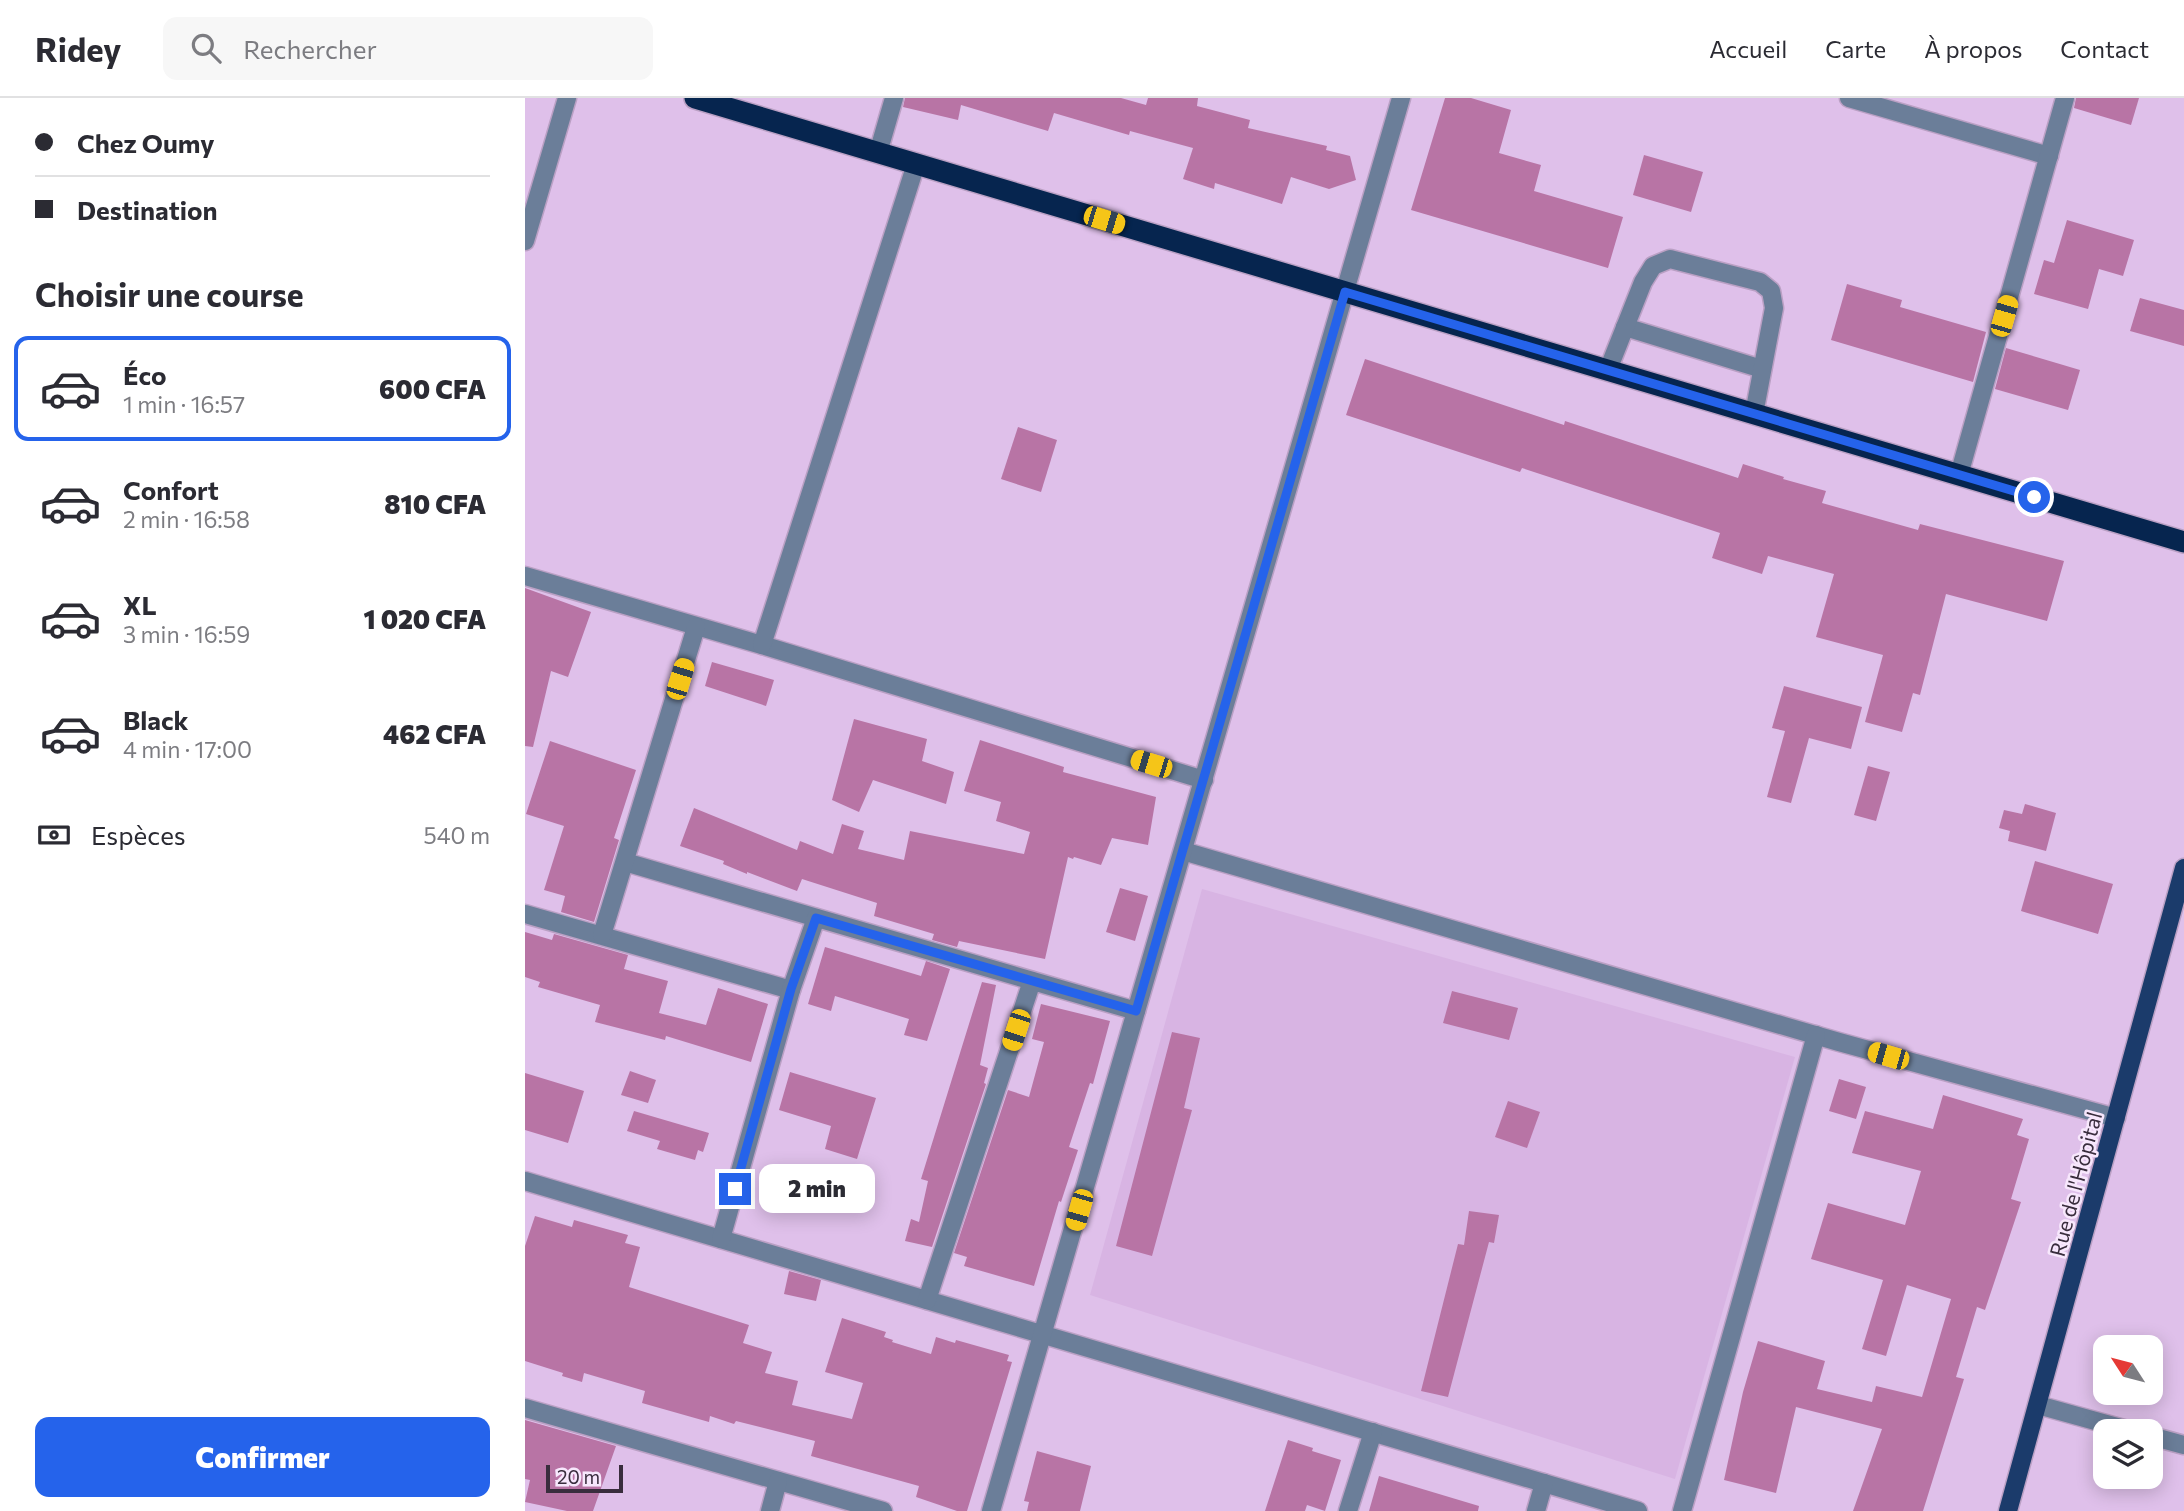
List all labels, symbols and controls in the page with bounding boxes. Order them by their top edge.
search box [163,17,653,80]
text: Ridey [35,28,121,69]
icon: search [187,29,225,67]
text: Rechercher [243,33,377,64]
text: Accueil [1709,34,1787,63]
text: Carte [1825,34,1886,63]
text: À propos [1924,34,2022,63]
text: Contact [2060,34,2149,63]
text: Chez Oumy [77,127,215,158]
text: Destination [77,194,218,225]
car [1081,204,1128,236]
text: Choisir une course [35,274,304,314]
car [1989,293,2020,339]
icon: car [39,357,102,420]
text: Éco [123,359,167,390]
text: 600 CFA [379,373,486,404]
text: 1 min · 16:57 [123,390,245,418]
icon: car [39,472,102,535]
text: Confort [123,474,219,505]
route start [2018,481,2050,513]
text: 810 CFA [384,488,486,519]
text: 2 min · 16:58 [123,505,250,533]
icon: car [39,587,102,650]
text: XL [123,589,157,620]
text: 1 020 CFA [364,603,486,634]
text: 3 min · 16:59 [123,620,250,648]
car [664,656,697,702]
icon: car [39,702,102,765]
text: Black [123,704,189,735]
text: 462 CFA [383,718,486,749]
text: 4 min · 17:00 [123,735,252,763]
car [1128,748,1175,780]
icon: cash [35,816,73,854]
text: Espèces [91,819,186,850]
text: 540 m [424,821,490,849]
car [1000,1007,1033,1053]
car [1865,1040,1912,1072]
street label: Rue de l'Hôpital [2044,1109,2106,1259]
callout: 2 min [759,1164,875,1214]
route end [719,1173,751,1205]
text: 2 min [788,1174,846,1202]
car [1064,1187,1095,1233]
north arrow [2093,1335,2163,1405]
map controls [2093,1335,2163,1489]
button: Confirmer [35,1417,490,1497]
button: layers [2093,1419,2163,1489]
scale bar [546,1462,623,1494]
text: 20 m [557,1465,600,1488]

